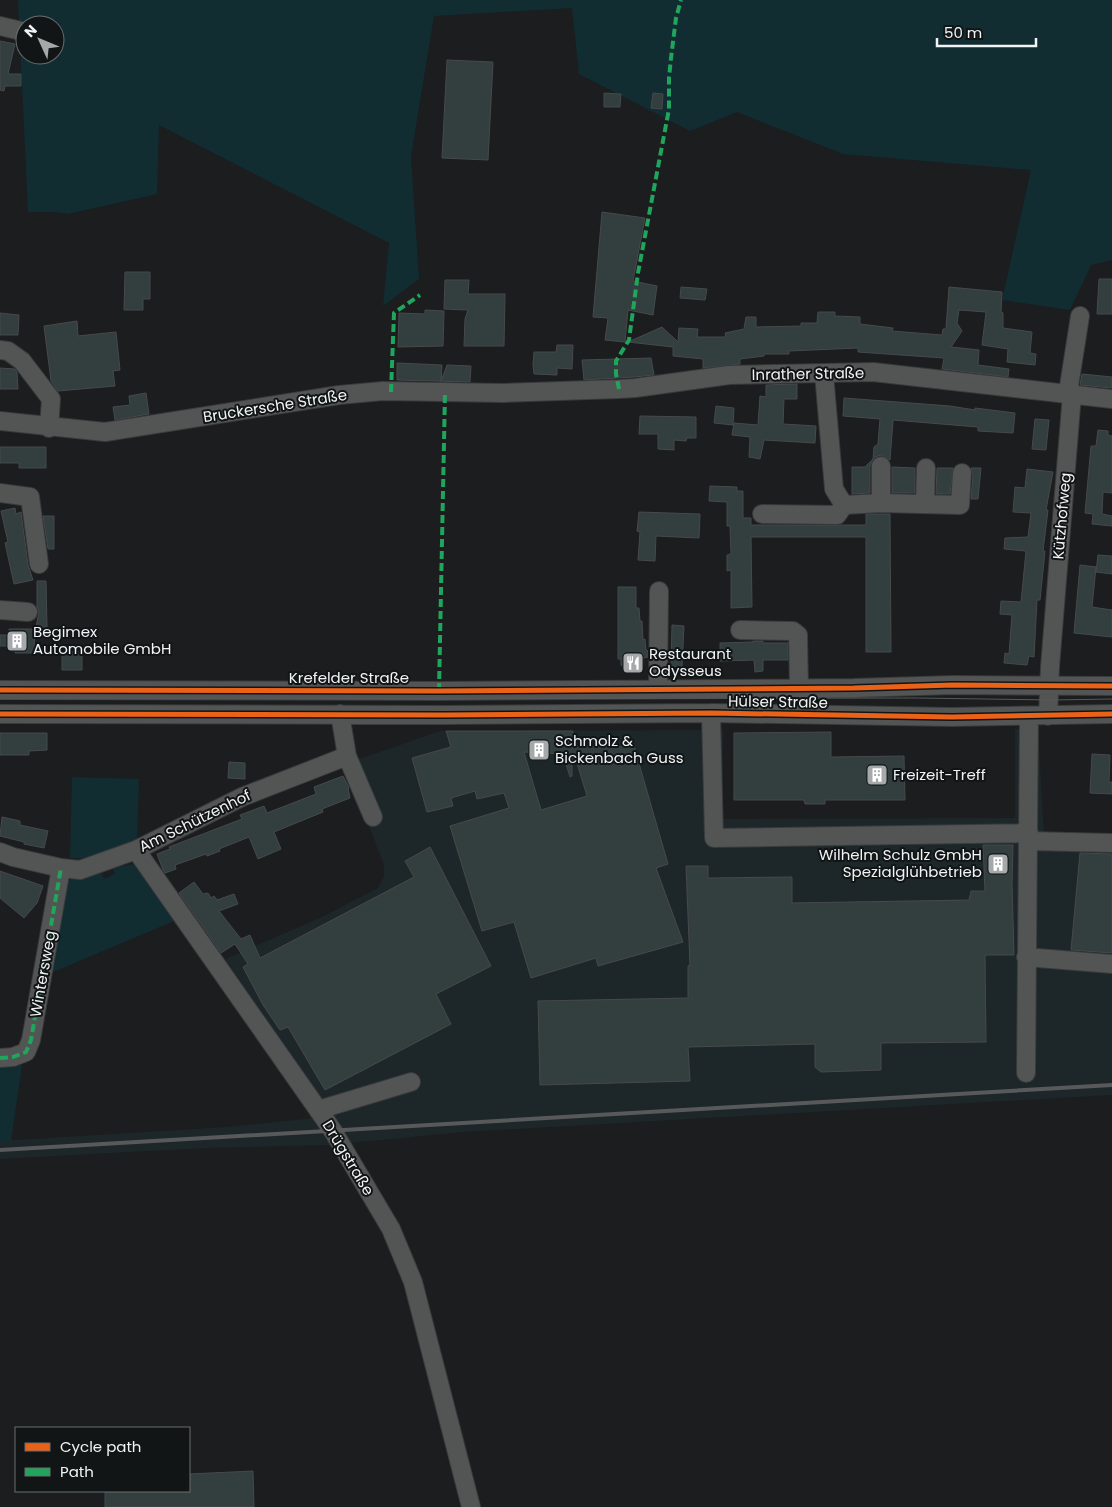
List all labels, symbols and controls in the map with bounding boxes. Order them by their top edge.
north arrow [15,15,65,65]
scale bar [937,15,1036,47]
text: N [20,20,41,42]
text: 50 m [944,22,982,43]
street label: Inrather Straße [752,362,864,385]
street label: Bruckersche Straße [201,384,348,427]
street label: Kützhofweg [1047,472,1076,560]
place label: Begimex Automobile GmbH [33,621,171,659]
building icon: Begimex Automobile GmbH [5,629,29,653]
place label: Restaurant Odysseus [649,643,731,681]
restaurant icon: Restaurant Odysseus [621,651,645,675]
street label: Krefelder Straße [289,667,409,688]
street label: Hülser Straße [728,690,828,713]
place label: Schmolz & Bickenbach Guss [555,730,684,768]
building icon: Schmolz & Bickenbach Guss [527,738,551,762]
building icon: Freizeit-Treff [865,763,889,787]
place label: Freizeit-Treff [893,764,986,785]
street label: Am Schützenhof [135,784,254,857]
place label: Wilhelm Schulz GmbH Spezialglühbetrieb [819,844,982,882]
building icon: Wilhelm Schulz GmbH Spezialglühbetrieb [986,852,1010,876]
street label: Wintersweg [25,929,60,1019]
street label: Drügstraße [318,1116,379,1199]
legend [15,1427,190,1492]
text: Cycle path [60,1436,141,1457]
text: Path [60,1461,94,1482]

